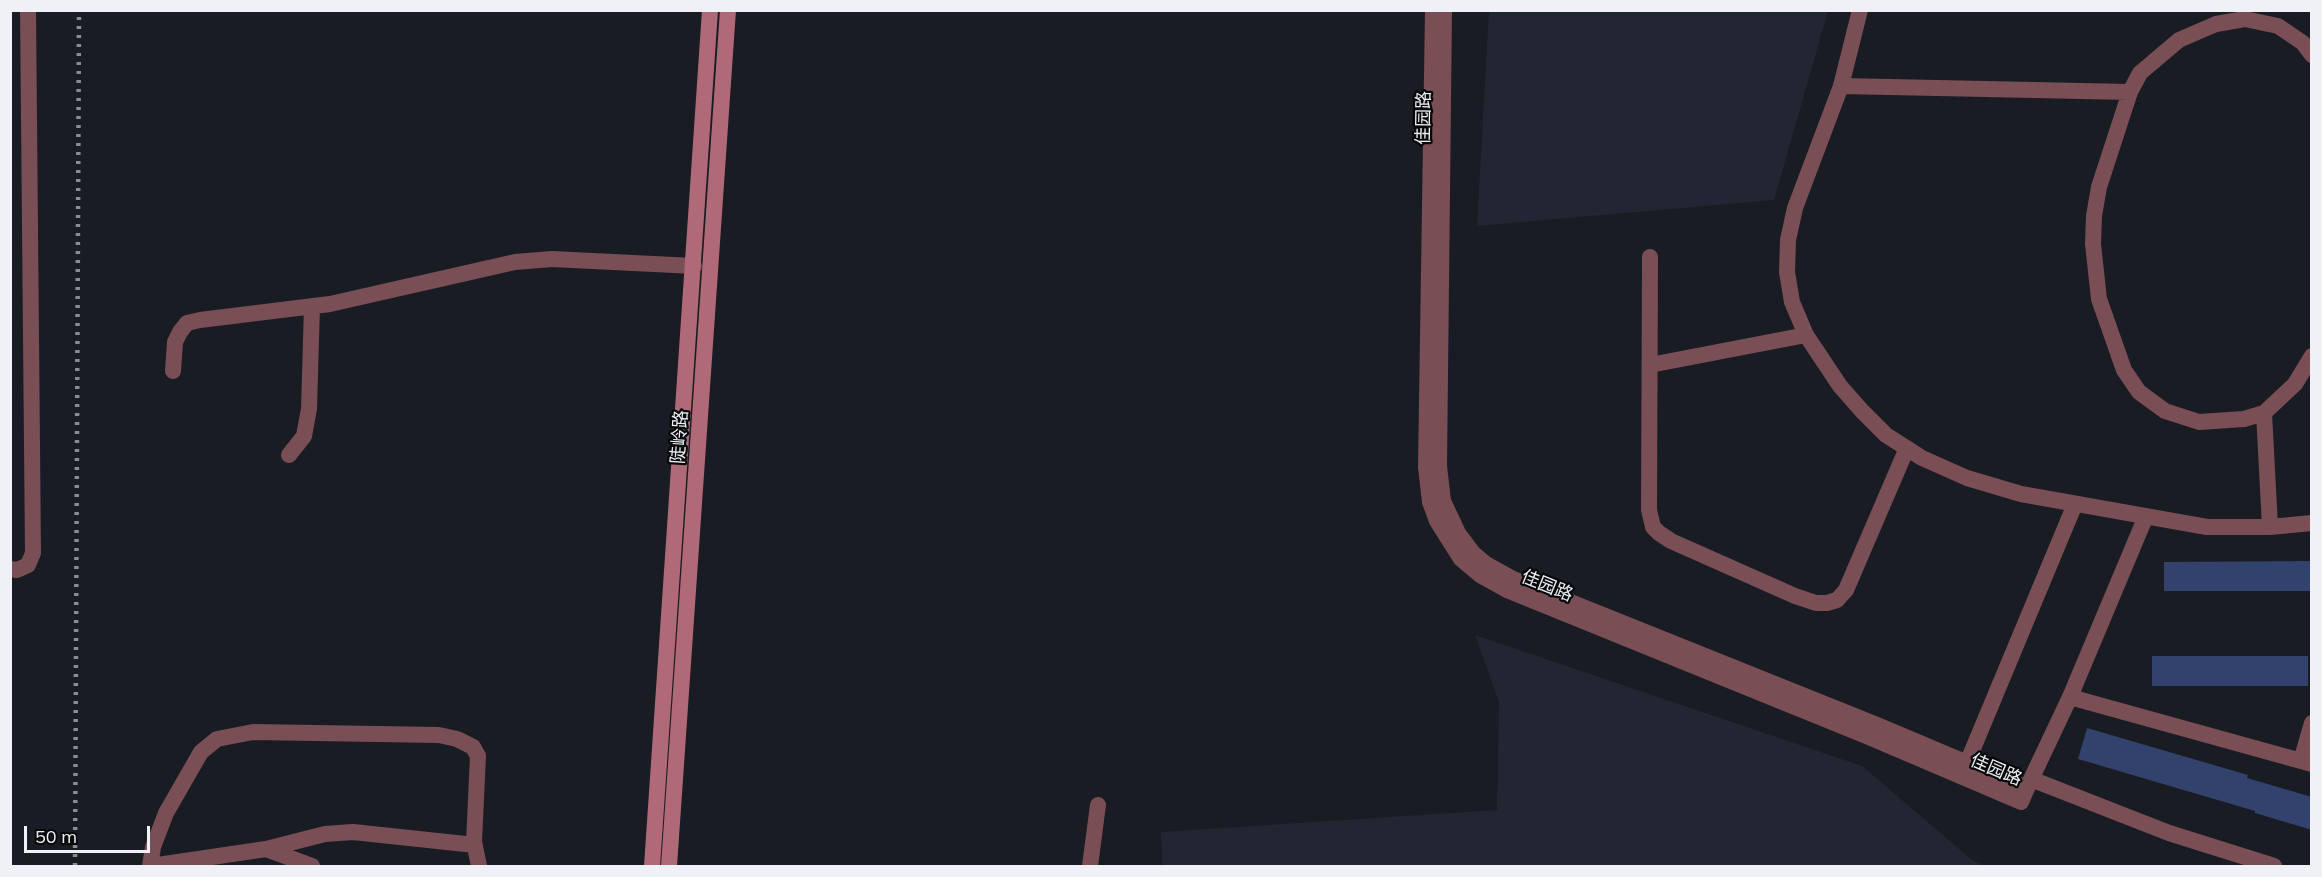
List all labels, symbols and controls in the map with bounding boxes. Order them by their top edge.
street label: 佳园路 [1413,91,1435,145]
street label: 陡岭路 [667,409,693,465]
street label: 佳园路 [1518,566,1576,606]
street label: 佳园路 [1967,750,2025,790]
scale bar [27,814,153,852]
text: 50 m [35,825,77,848]

